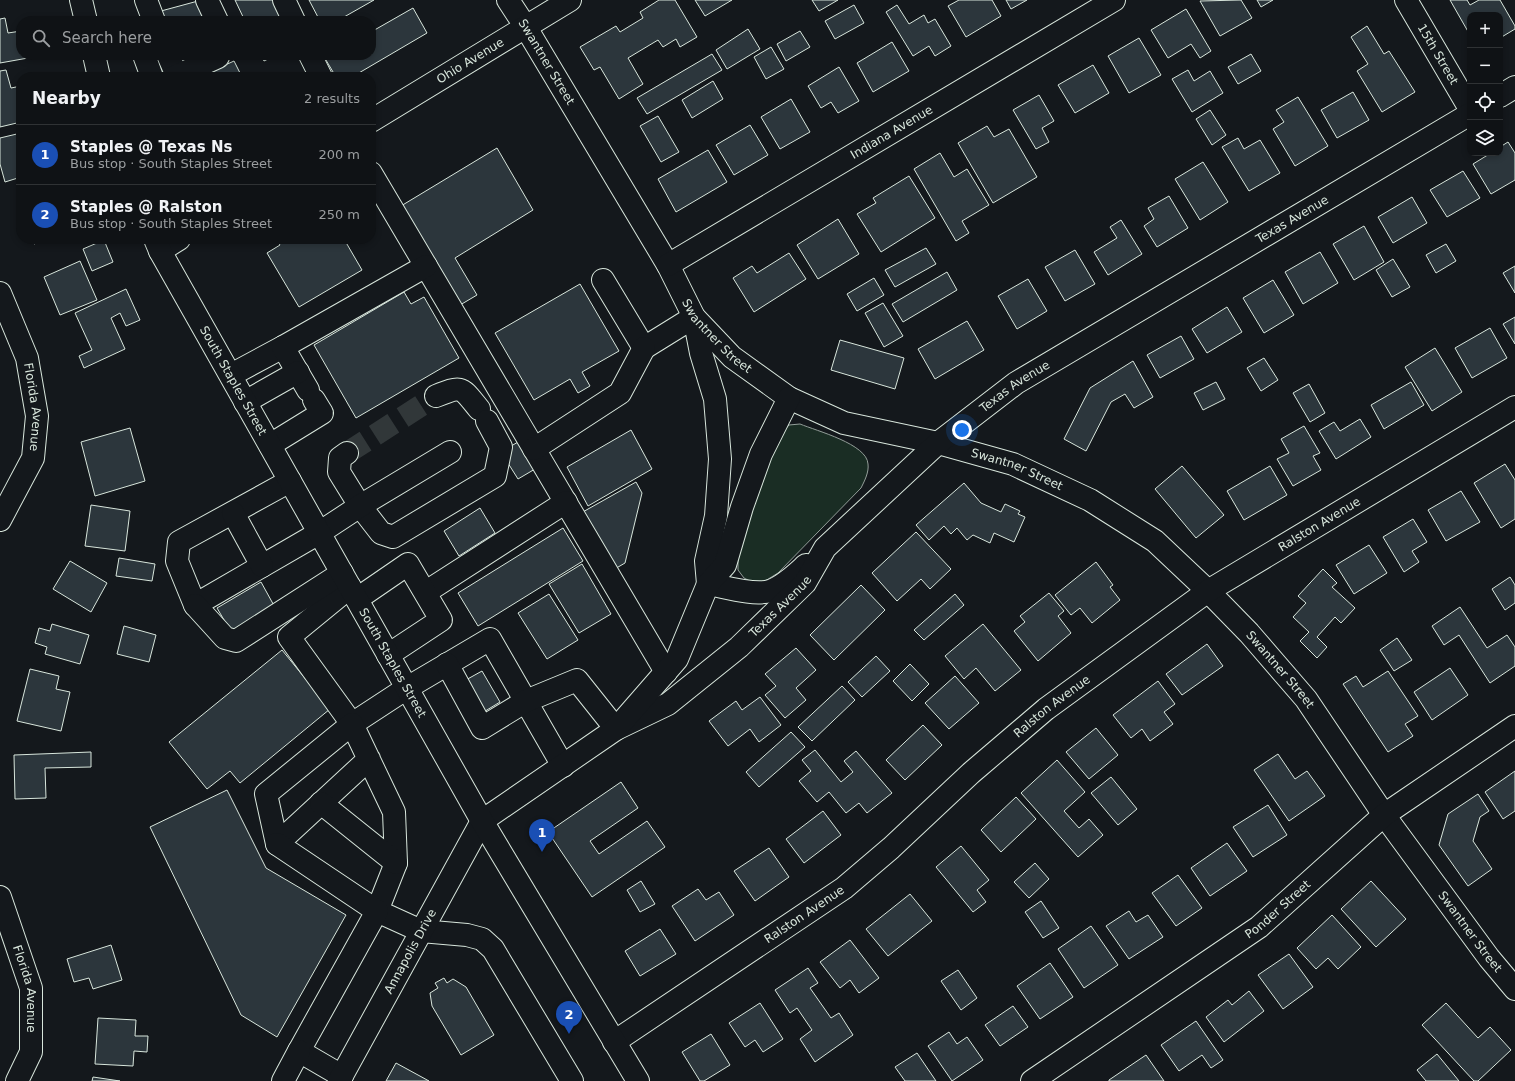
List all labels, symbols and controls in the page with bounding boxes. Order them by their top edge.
map controls [1467,12,1503,156]
button: + [1467,12,1503,48]
search box [16,16,376,60]
street label: Swantner Street [515,16,578,108]
street label: 15th Street [1415,21,1461,87]
icon: search [30,27,52,49]
text: Search here [62,29,152,47]
street label: Ohio Avenue [434,35,506,87]
button: − [1467,48,1503,84]
button: locate [1467,84,1503,120]
text: Nearby [32,88,101,108]
text: 2 results [304,91,360,106]
street label: Indiana Avenue [848,102,935,162]
button: layers [1467,120,1503,156]
text: Staples @ Texas Ns [70,138,232,156]
text: 1 [40,147,50,162]
text: 200 m [318,147,360,162]
text: Bus stop · South Staples Street [70,156,272,171]
street label: Texas Avenue [1253,193,1331,247]
text: Staples @ Ralston [70,198,222,216]
text: 2 [40,207,50,222]
text: 250 m [318,207,360,222]
text: Bus stop · South Staples Street [70,216,272,231]
street label: Swantner Street [679,296,755,376]
street label: South Staples Street [197,324,270,438]
street label: Texas Avenue [976,358,1052,416]
street label: Florida Avenue [21,362,44,452]
your location [952,420,972,440]
street label: Swantner Street [969,446,1065,493]
street label: Ralston Avenue [1276,494,1363,554]
street label: Texas Avenue [746,574,814,641]
street label: South Staples Street [356,606,429,720]
street label: Swantner Street [1243,628,1317,711]
street label: Ralston Avenue [1011,672,1093,741]
pin: 1 [529,819,555,852]
street label: Ponder Street [1242,877,1314,941]
street label: Ralston Avenue [762,883,847,946]
street label: Swantner Street [1435,889,1505,975]
street label: Annapolis Drive [381,907,439,996]
street label: Florida Avenue [10,943,38,1033]
pin: 2 [556,1001,582,1034]

